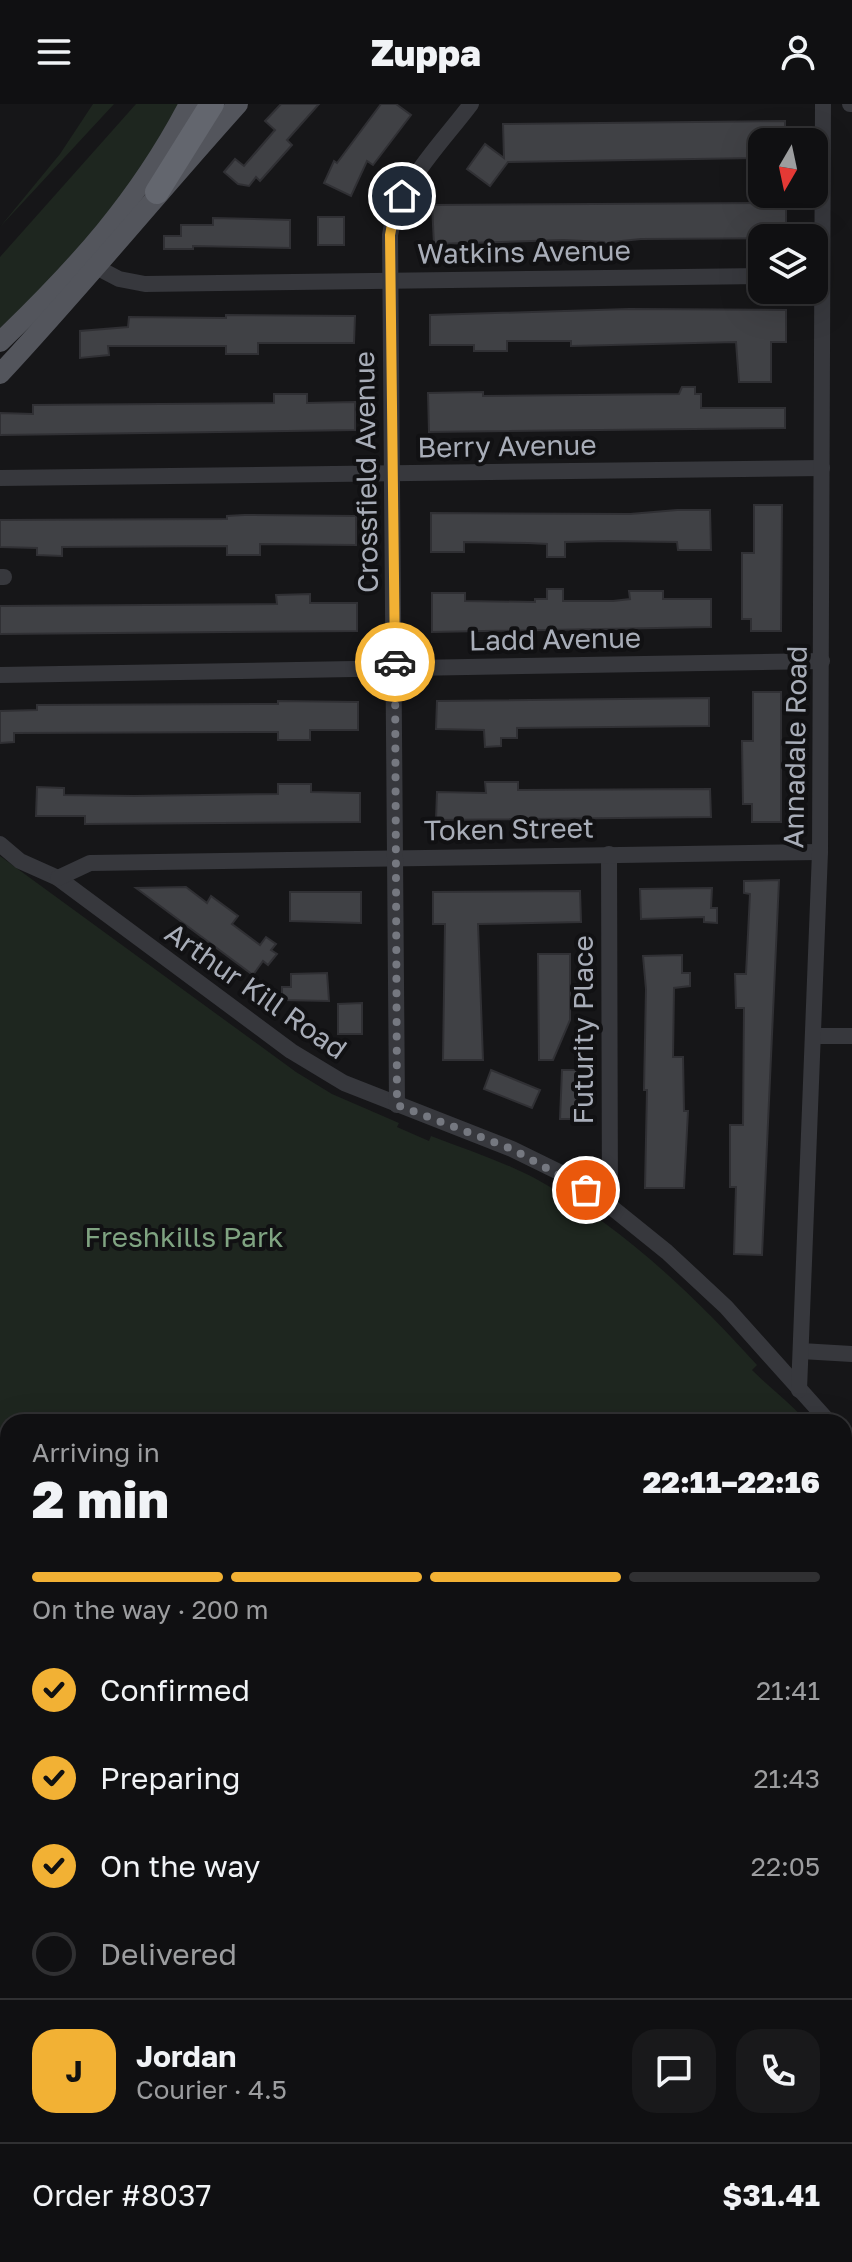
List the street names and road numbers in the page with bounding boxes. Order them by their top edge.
street label: Watkins Avenue [417,233,631,270]
street label: Crossfield Avenue [347,351,384,593]
street label: Berry Avenue [417,427,597,464]
street label: Ladd Avenue [469,620,641,657]
street label: Annadale Road [776,645,813,849]
street label: Token Street [424,811,594,846]
street label: Arthur Kill Road [159,916,353,1065]
street label: Futurity Place [566,935,599,1125]

